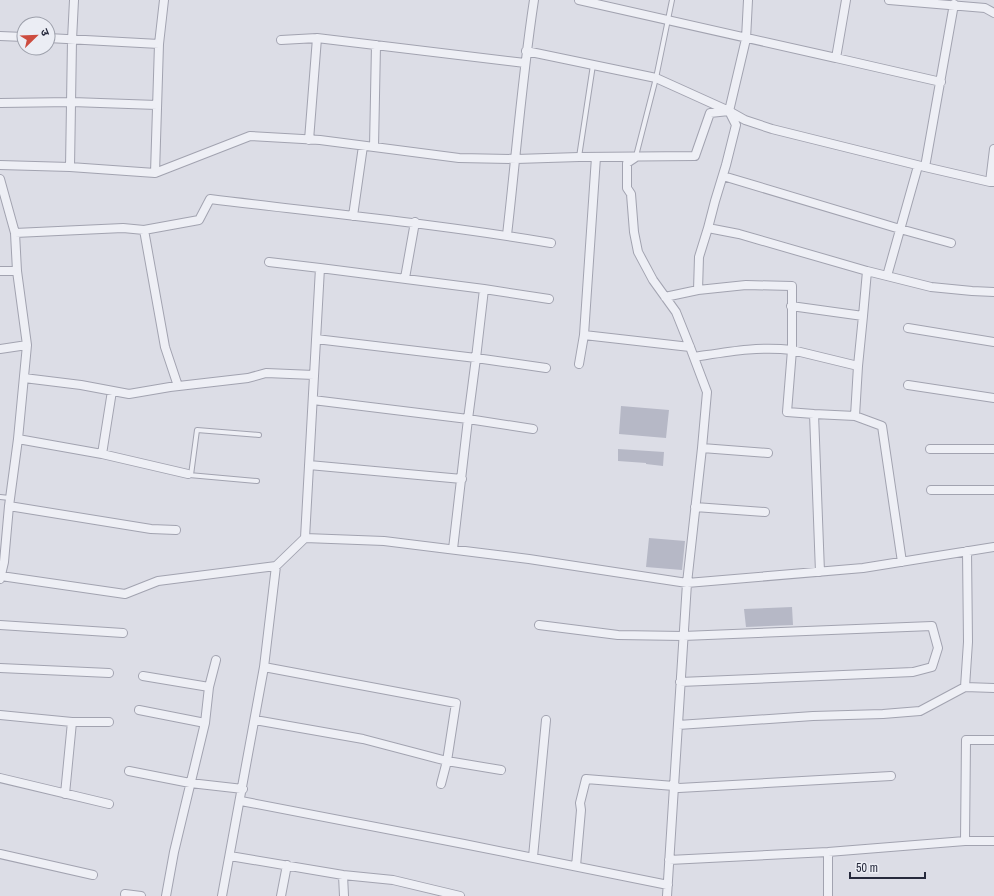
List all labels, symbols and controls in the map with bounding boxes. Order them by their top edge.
north arrow [16,16,56,56]
text: उ [38,26,53,38]
scale bar [850,854,925,880]
text: 50 m [856,860,878,876]

